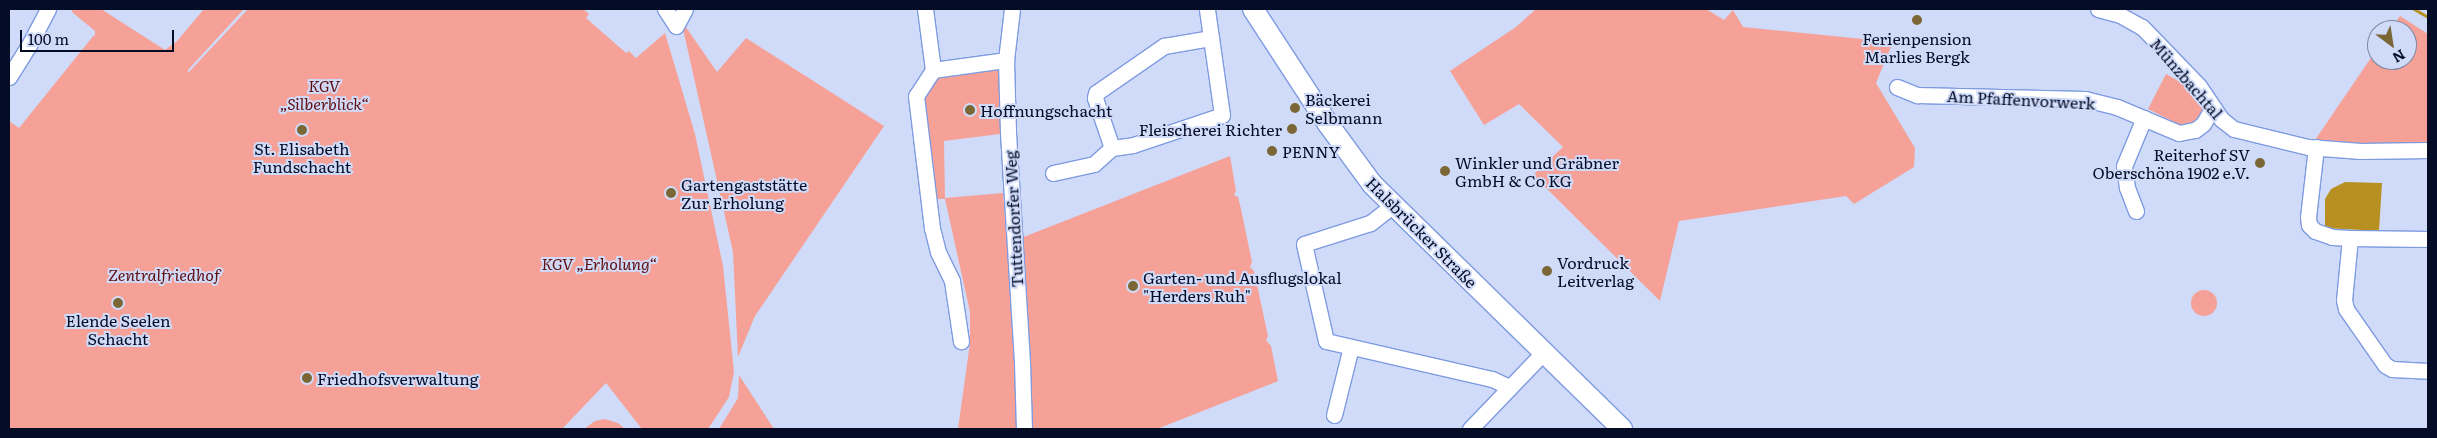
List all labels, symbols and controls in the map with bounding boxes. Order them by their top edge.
marker: Ferienpension Marlies Bergk [1911,14,1923,26]
scale bar [22,20,176,52]
north arrow [2367,20,2417,70]
text: 100 m [28,27,69,50]
place label: Ferienpension Marlies Bergk [1862,28,1972,66]
street label: Münzbachtal [2147,34,2227,122]
text: N [2389,45,2409,69]
park label: KGV „Silberblick“ [280,75,368,113]
street label: Am Pfaffenvorwerk [1946,86,2096,112]
place label: Bäckerei Selbmann [1305,89,1383,127]
place label: Hoffnungschacht [980,100,1112,120]
marker: Bäckerei Selbmann [1289,102,1301,114]
marker: Hoffnungschacht [964,104,976,116]
place label: Fleischerei Richter [1139,119,1282,139]
marker: Fleischerei Richter [1286,123,1298,135]
marker: St. Elisabeth Fundschacht [296,124,308,136]
place label: St. Elisabeth Fundschacht [253,138,351,176]
place label: PENNY [1282,141,1340,161]
place label: Reiterhof SV Oberschöna 1902 e.V. [2092,144,2250,182]
marker: PENNY [1266,145,1278,157]
street label: Tuttendorfer Weg [1000,150,1026,288]
place label: Winkler und Gräbner GmbH & Co KG [1455,152,1619,190]
marker: Reiterhof SV Oberschöna 1902 e.V. [2254,157,2266,169]
marker: Winkler und Gräbner GmbH & Co KG [1439,165,1451,177]
street label: Halsbrücker Straße [1363,173,1481,291]
place label: Gartengaststätte Zur Erholung [681,174,807,212]
marker: Gartengaststätte Zur Erholung [665,187,677,199]
place label: Vordruck Leitverlag [1557,252,1634,290]
park label: KGV „Erholung“ [541,253,657,273]
park label: Zentralfriedhof [108,264,220,284]
marker: Vordruck Leitverlag [1541,265,1553,277]
place label: Garten- und Ausflugslokal "Herders Ruh" [1143,267,1342,305]
marker: Garten- und Ausflugslokal "Herders Ruh" [1127,280,1139,292]
marker: Elende Seelen Schacht [112,297,124,309]
place label: Elende Seelen Schacht [66,310,170,348]
place label: Friedhofsverwaltung [317,368,479,388]
marker: Friedhofsverwaltung [301,372,313,384]

